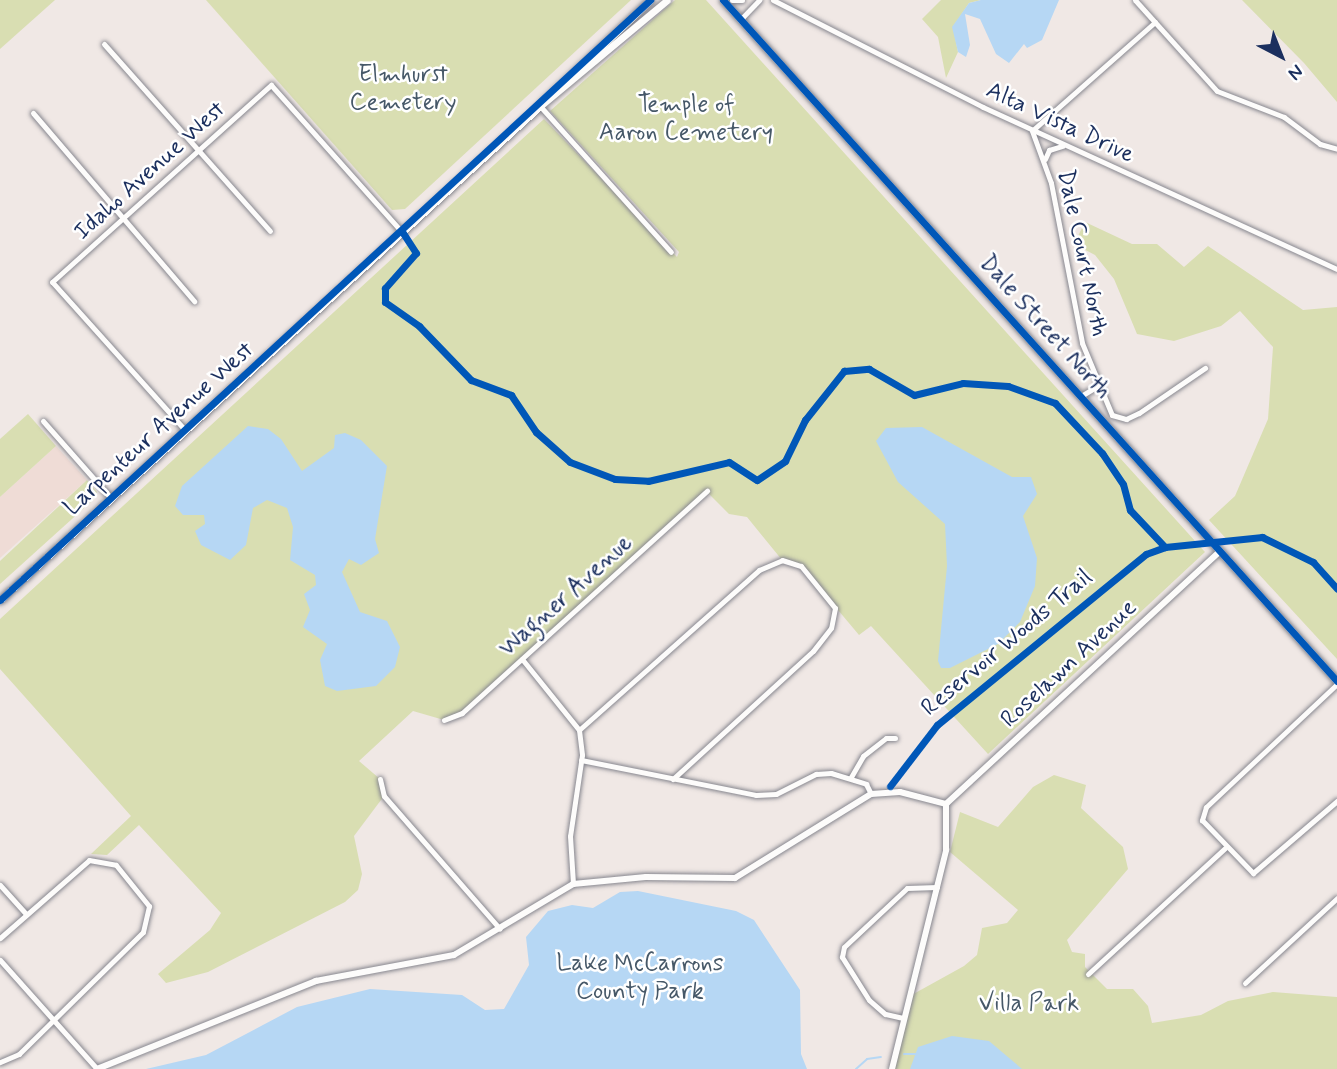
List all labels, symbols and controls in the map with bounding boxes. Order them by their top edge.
north arrow [1246,21,1316,91]
text: N [1282,58,1308,86]
park label: Elmhurst Cemetery [349,61,457,117]
street label: Alta Vista Drive [983,77,1137,169]
park label: Temple of Aaron Cemetery [600,91,772,147]
street label: Idaho Avenue West [68,95,232,247]
street label: Dale Court North [1050,166,1114,340]
street label: Dale Street North [973,249,1117,405]
street label: Larpenteur Avenue West [57,335,261,523]
street label: Wagner Avenue [494,530,638,662]
street label: Reservoir Woods Trail [916,563,1098,723]
street label: Roselawn Avenue [995,593,1143,735]
park label: Lake McCarrons County Park [555,950,725,1006]
park label: Villa Park [980,990,1078,1018]

